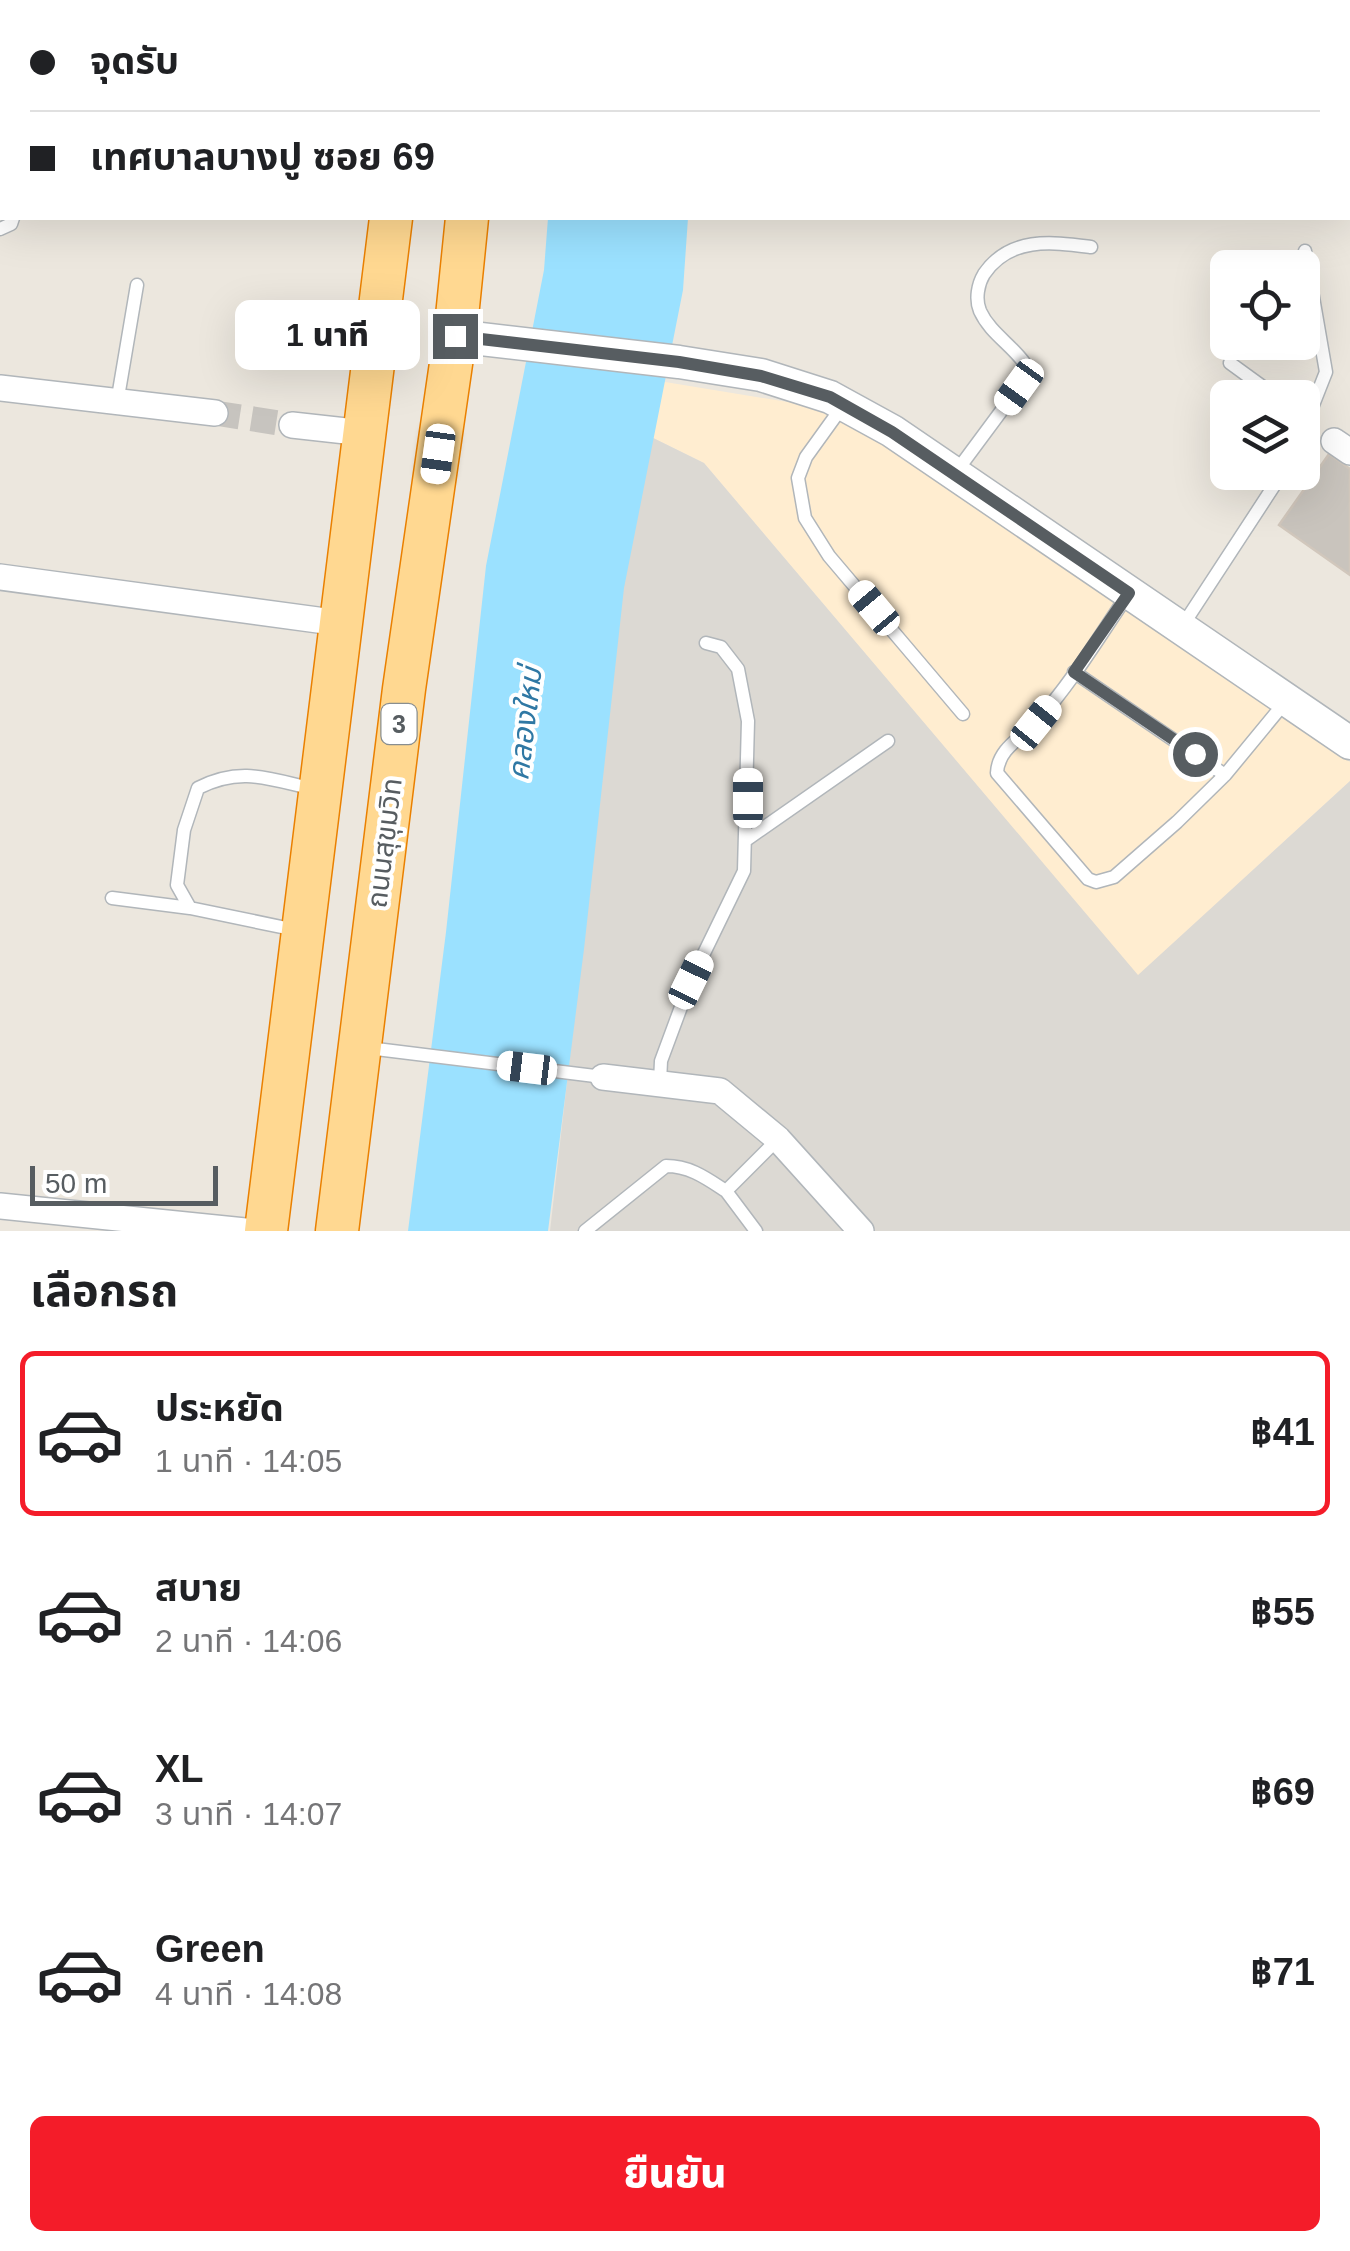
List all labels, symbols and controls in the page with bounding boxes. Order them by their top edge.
text: จุดรับ [90,40,179,82]
text: เทศบาลบางปู ซอย 69 [90,136,435,178]
map controls [1210,250,1320,490]
button: locate [1210,250,1320,360]
callout: 1 นาที [235,301,420,371]
route end [433,314,478,359]
text: 1 นาที [286,317,369,353]
car [989,354,1049,420]
button: layers [1210,380,1320,490]
car [419,422,457,486]
car [843,575,905,641]
water label: คลองใหม่ [501,661,548,782]
car [1005,690,1067,756]
road number: 3 [382,704,416,744]
route start [1173,732,1218,777]
car [733,768,763,828]
street label: ถนนสุขุมวิท [361,776,409,910]
car [664,946,718,1014]
car [495,1049,559,1087]
scale bar [30,1161,218,1206]
text: 50 m [45,1168,107,1199]
text: เลือกรถ [30,1265,178,1316]
text: ประหยัด [155,1387,284,1429]
icon: car [35,1389,125,1479]
text: ฿41 [1251,1411,1315,1453]
text: 1 นาที · 14:05 [155,1443,342,1479]
text: สบาย [155,1567,242,1609]
icon: car [35,1569,125,1659]
text: ฿55 [1251,1591,1315,1633]
text: 2 นาที · 14:06 [155,1623,342,1659]
text: XL [155,1748,204,1790]
icon: car [35,1749,125,1839]
text: ฿69 [1251,1771,1315,1813]
text: 3 นาที · 14:07 [155,1796,342,1832]
text: Green [155,1928,265,1970]
icon: car [35,1929,125,2019]
text: ฿71 [1251,1951,1315,1993]
text: 4 นาที · 14:08 [155,1976,342,2012]
button: ยืนยัน [30,2116,1320,2231]

